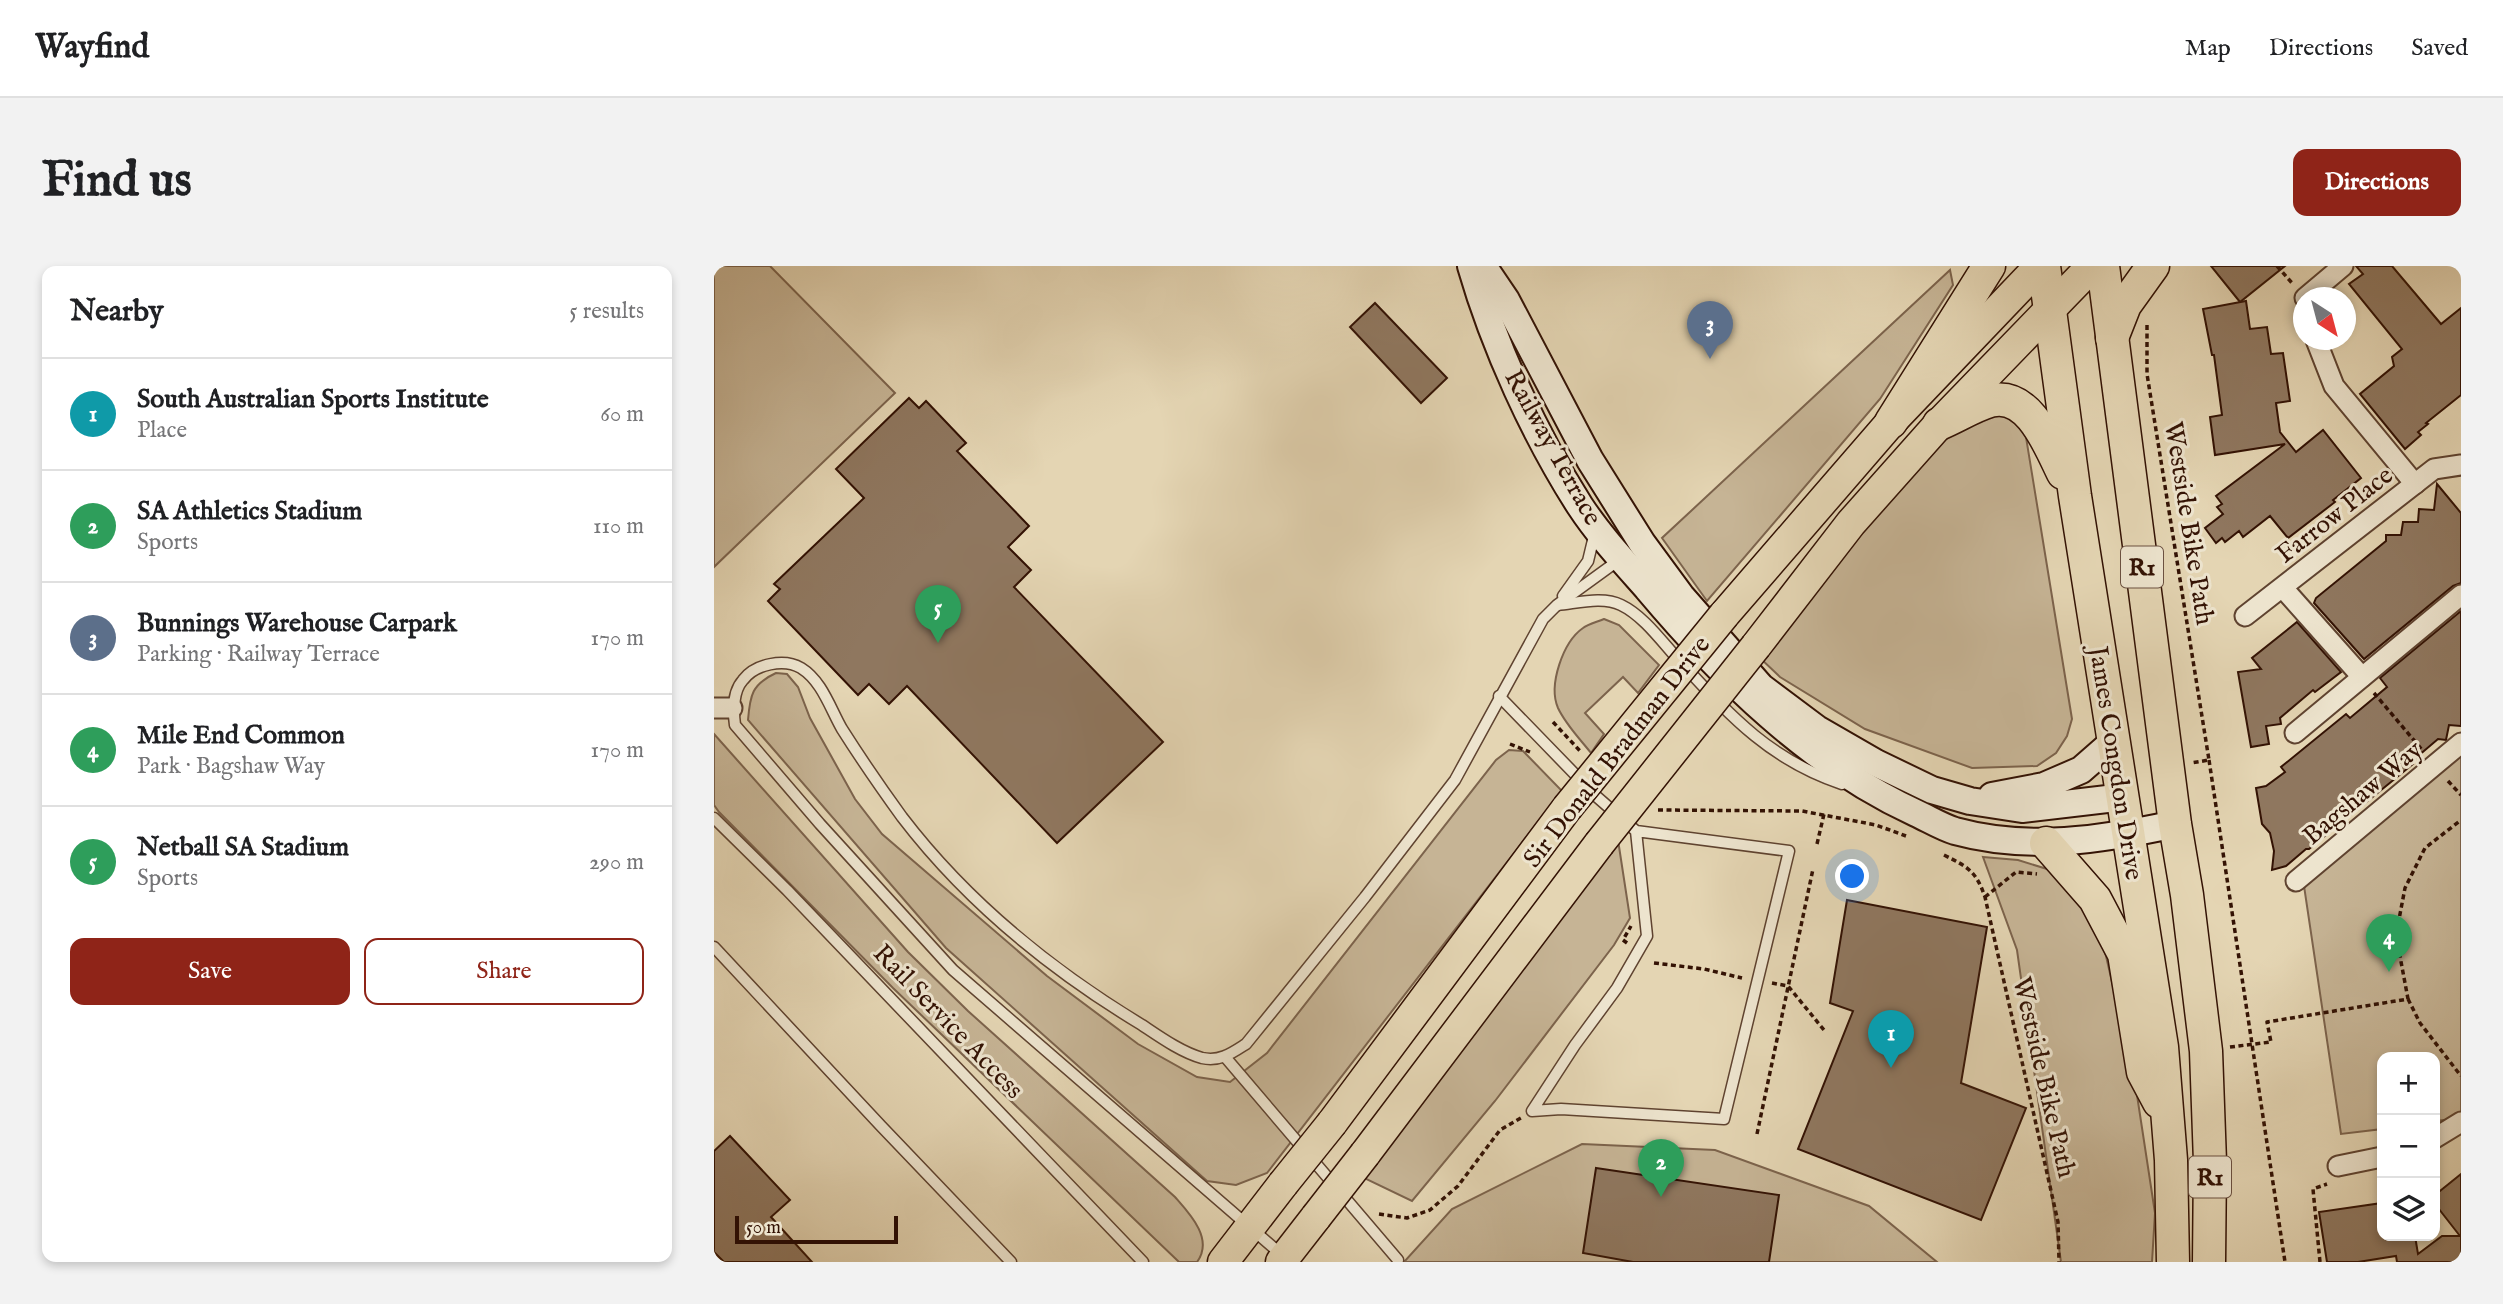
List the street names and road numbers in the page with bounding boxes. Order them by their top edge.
street label: Railway Terrace [1496,364,1609,531]
street label: Westside Bike Path [2156,419,2221,627]
street label: Farrow Place [2270,459,2400,571]
road number: R1 [2121,546,2163,588]
street label: Sir Donald Bradman Drive [1516,629,1718,874]
street label: James Congdon Drive [2080,641,2150,882]
street label: Bagshaw Way [2296,733,2430,853]
street label: Rail Service Access [866,938,1030,1106]
street label: Westside Bike Path [2004,974,2083,1181]
road number: R1 [2189,1156,2231,1197]

